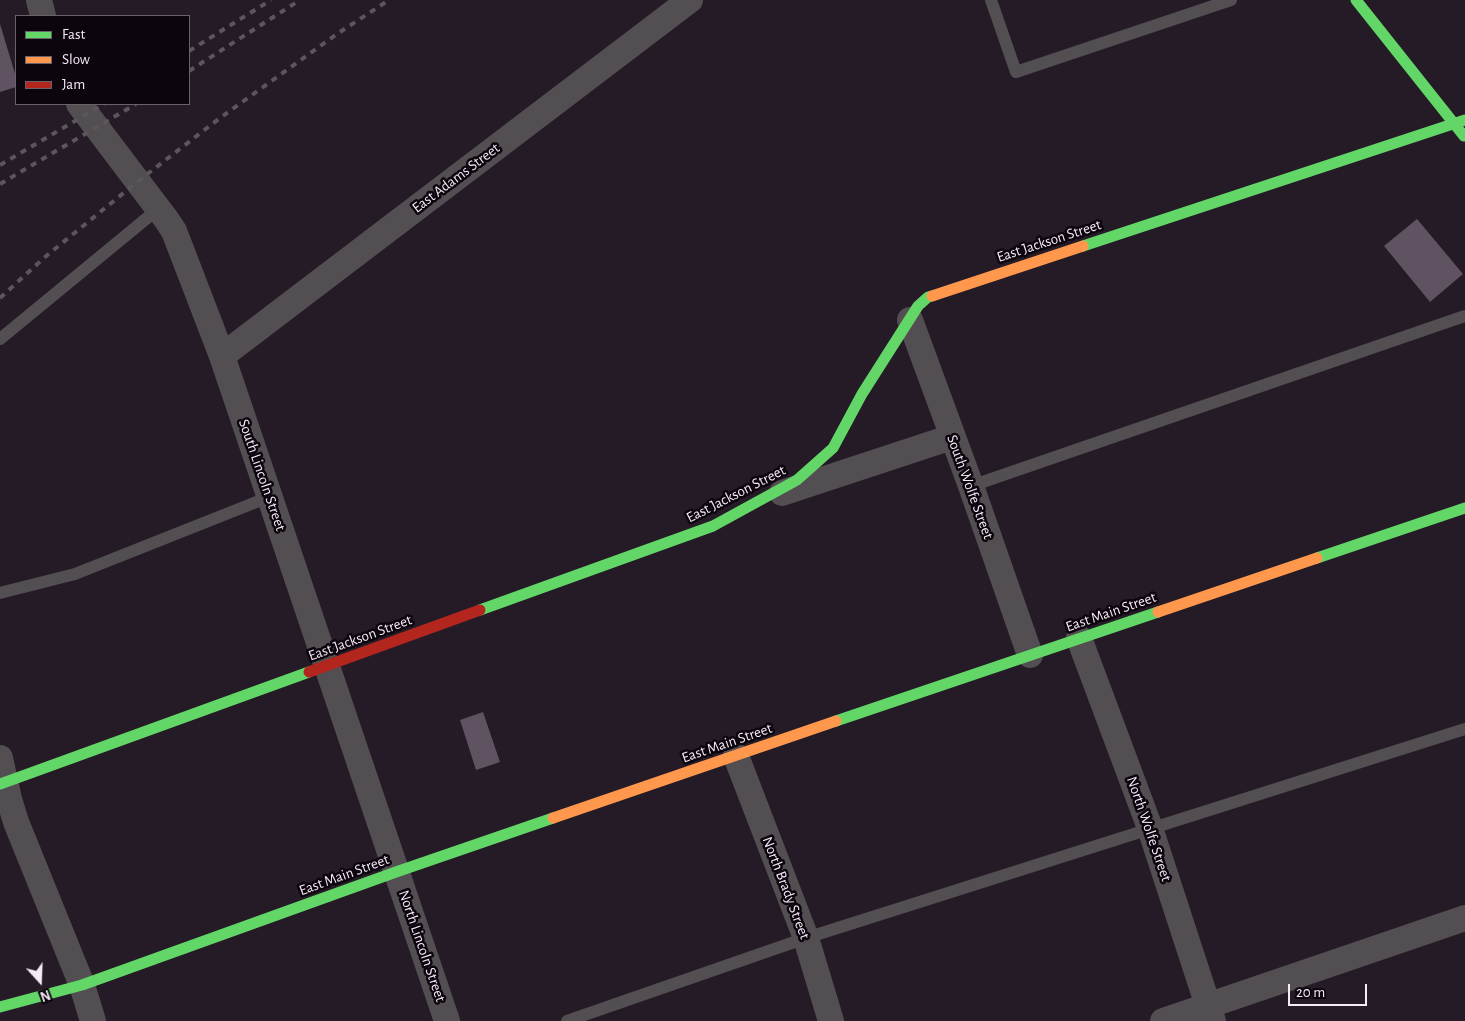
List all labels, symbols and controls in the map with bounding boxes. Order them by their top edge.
legend [15,15,190,105]
text: Fast [62,27,85,42]
text: Slow [62,52,90,67]
text: Jam [62,77,85,92]
street label: East Adams Street [409,139,503,217]
street label: East Jackson Street [994,216,1104,266]
street label: South Lincoln Street [234,417,290,533]
street label: South Wolfe Street [943,432,997,542]
street label: East Jackson Street [683,461,789,527]
street label: East Main Street [1063,588,1159,636]
street label: East Jackson Street [306,611,414,665]
street label: East Main Street [679,719,775,767]
street label: North Wolfe Street [1123,774,1175,884]
street label: North Brady Street [758,834,814,942]
street label: East Main Street [297,850,391,900]
street label: North Lincoln Street [394,888,450,1004]
north arrow [15,956,65,1006]
scale bar [1290,974,1369,1006]
text: 20 m [1296,985,1325,1000]
text: N [38,987,52,1003]

